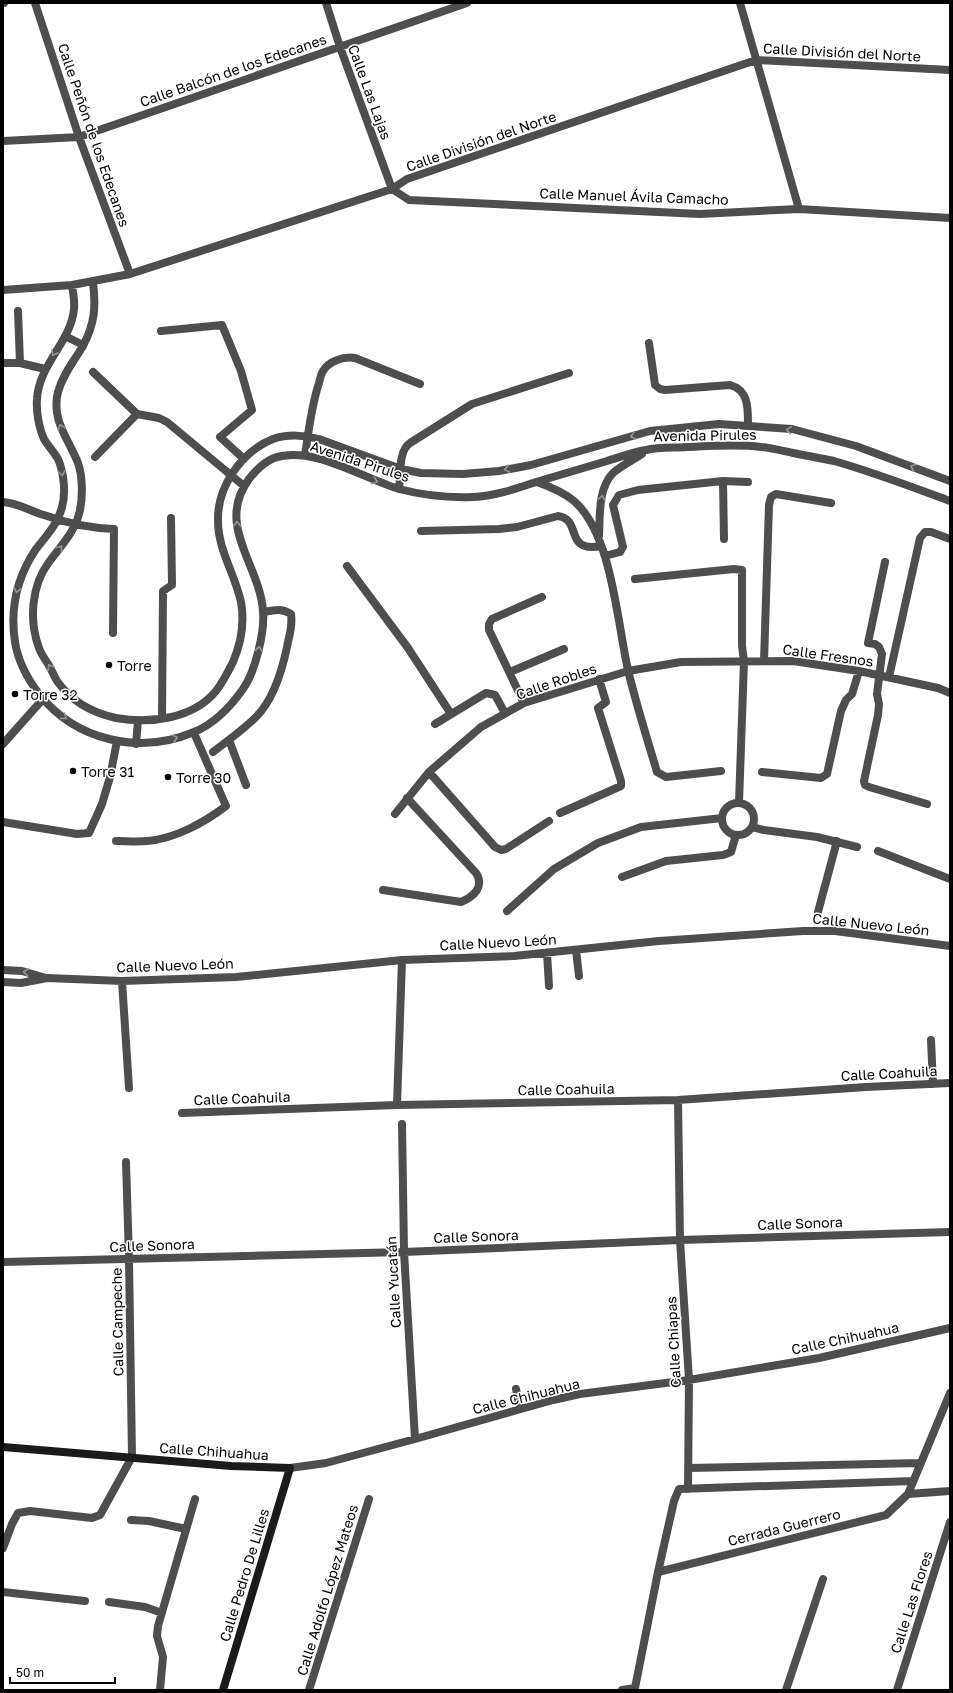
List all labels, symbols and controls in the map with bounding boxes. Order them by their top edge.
street label: Calle Balcón de los Edecanes [137,30,329,110]
street label: Calle División del Norte [763,39,921,65]
street label: Calle Peñón de los Edecanes [55,41,133,229]
street label: Calle Las Lajas [345,42,395,142]
street label: Calle División del Norte [404,107,558,175]
street label: Calle Manuel Ávila Camacho [539,184,729,208]
one-way arrow [52,349,59,356]
one-way arrow [57,424,66,431]
street label: Avenida Pirules [653,426,757,444]
one-way arrow [786,426,792,435]
one-way arrow [629,431,636,440]
street label: Avenida Pirules [308,437,412,485]
one-way arrow [504,464,510,473]
one-way arrow [910,464,917,472]
one-way arrow [57,470,65,477]
one-way arrow [372,476,379,484]
one-way arrow [597,495,606,501]
one-way arrow [232,520,241,527]
one-way arrow [55,545,62,552]
one-way arrow [13,587,22,594]
street label: Calle Fresnos [782,640,874,670]
one-way arrow [254,646,263,652]
place label: Torre [117,657,152,674]
street label: Calle Robles [513,659,599,703]
marker: Torre [104,660,114,670]
one-way arrow [47,664,54,671]
place label: Torre 32 [23,686,78,703]
marker: Torre 32 [10,689,20,699]
one-way arrow [59,713,66,720]
one-way arrow [171,734,178,743]
place label: Torre 31 [81,763,134,780]
marker: Torre 31 [68,766,78,776]
place label: Torre 30 [176,769,231,786]
marker: Torre 30 [163,772,173,782]
street label: Calle Nuevo León [812,909,930,939]
street label: Calle Nuevo León [439,930,557,954]
street label: Calle Nuevo León [116,954,234,976]
one-way arrow [22,968,29,977]
street label: Calle Coahuila [840,1062,938,1084]
street label: Calle Coahuila [517,1080,615,1098]
street label: Calle Coahuila [193,1088,291,1108]
street label: Calle Sonora [757,1213,843,1233]
street label: Calle Sonora [433,1226,519,1246]
street label: Calle Sonora [109,1235,195,1255]
street label: Calle Yucatán [382,1236,404,1328]
street label: Calle Campeche [108,1267,126,1377]
street label: Calle Chiapas [662,1296,684,1388]
street label: Calle Chihuahua [790,1318,900,1358]
street label: Calle Chihuahua [471,1374,581,1418]
street label: Calle Chihuahua [159,1439,269,1463]
street label: Calle Adolfo López Mateos [293,1502,361,1678]
street label: Cerrada Guerrero [726,1505,842,1549]
street label: Calle Pedro De Lilles [216,1506,272,1644]
street label: Calle Las Flores [886,1549,936,1655]
scale bar [10,1659,115,1685]
text: 50 m [16,1665,44,1680]

